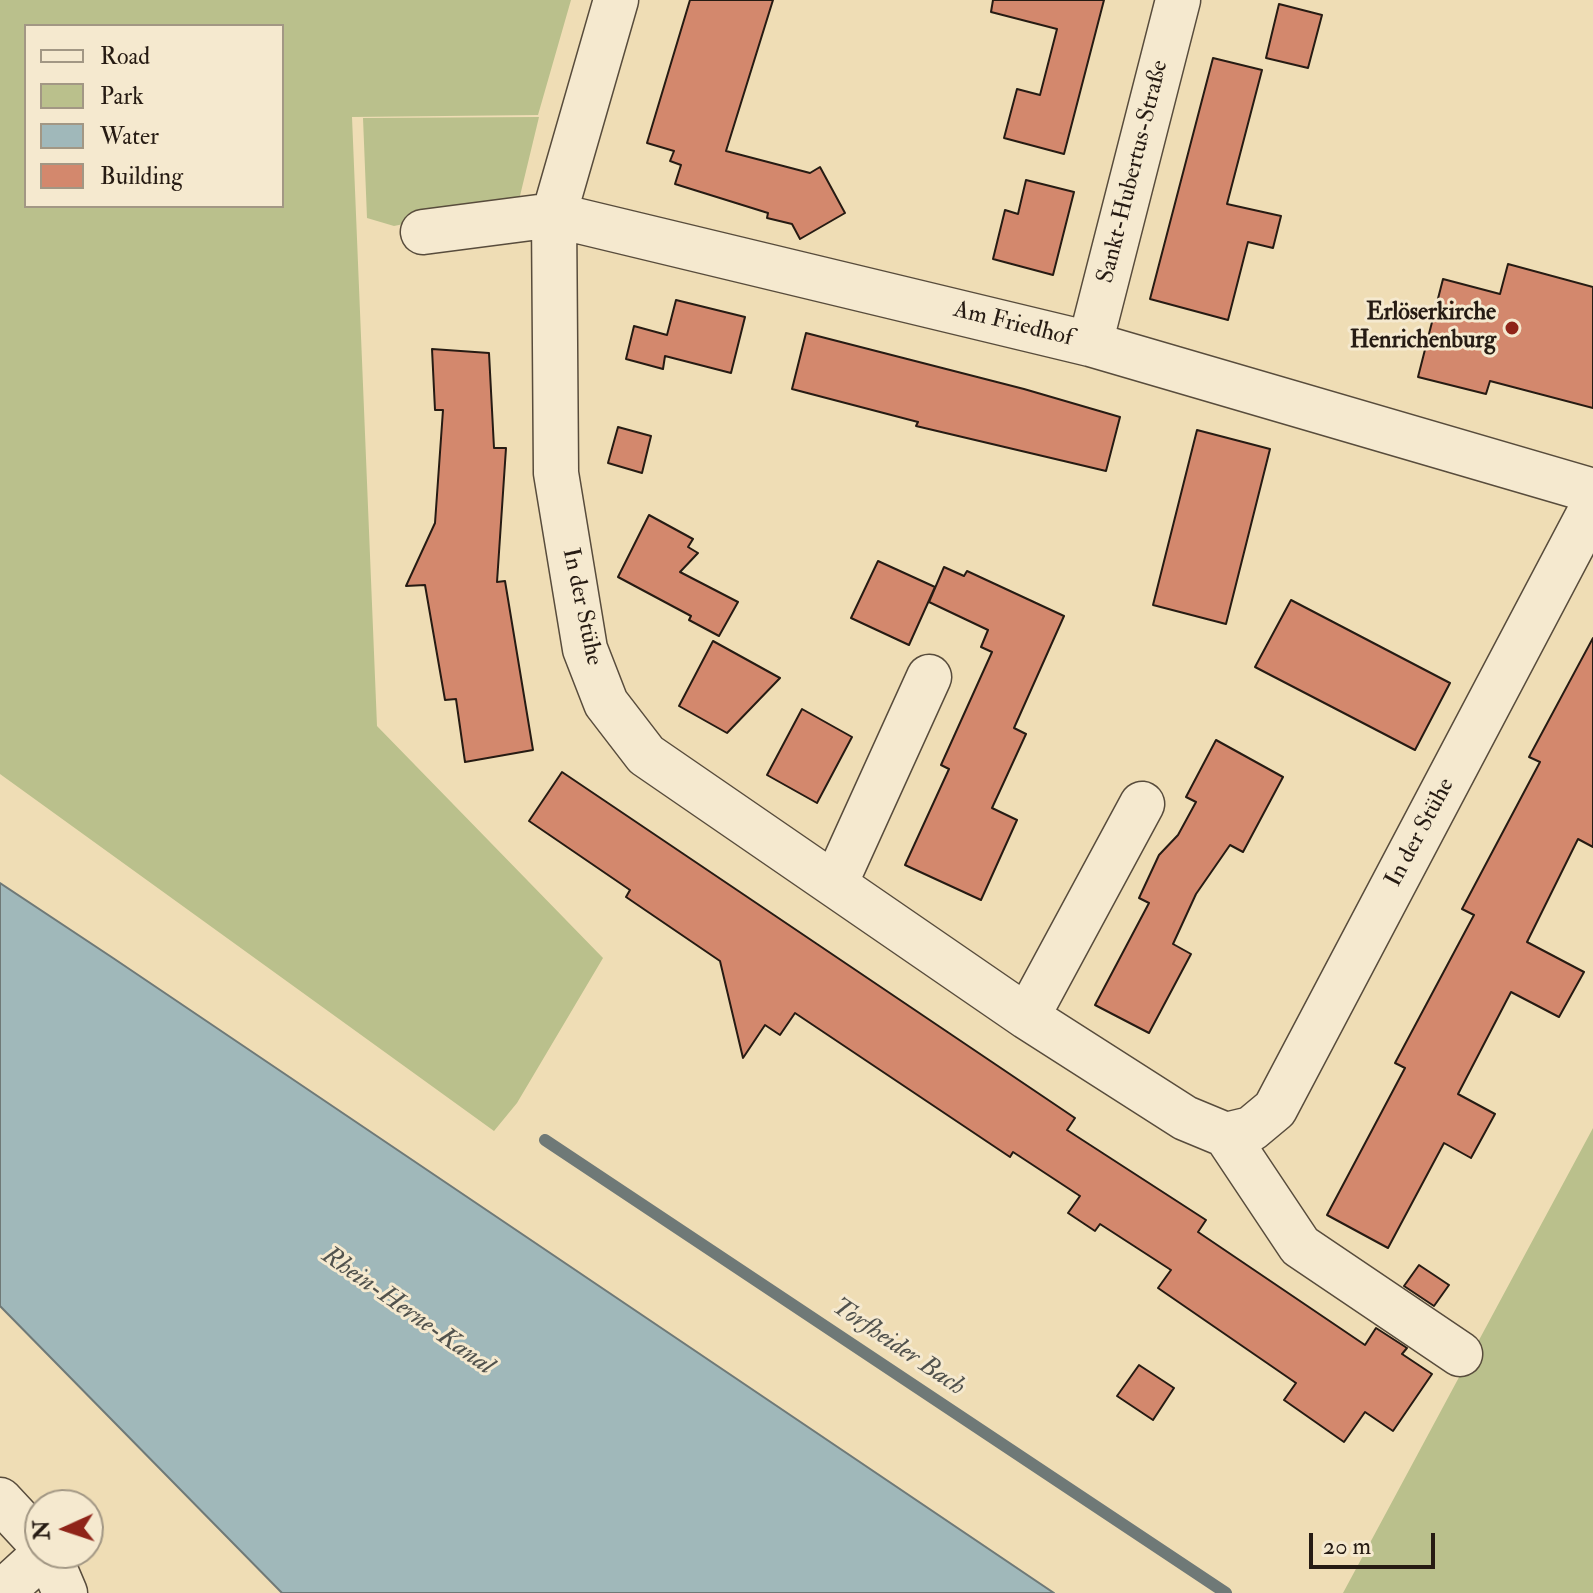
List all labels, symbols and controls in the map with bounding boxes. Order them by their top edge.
legend [24,24,284,208]
text: Road [100,41,150,72]
street label: Sankt-Hubertus-Straße [1092,58,1176,286]
text: Park [100,81,144,112]
text: Water [100,121,159,152]
text: Building [100,161,183,192]
street label: Am Friedhof [950,296,1076,354]
place label: Erlöserkirche Henrichenburg [1350,300,1496,356]
marker: Erlöserkirche Henrichenburg [1503,319,1521,337]
street label: In der Stühe [555,546,607,668]
street label: In der Stühe [1380,774,1462,892]
water label: Rhein-Herne-Kanal [315,1241,499,1383]
water label: Torfheider Bach [826,1292,970,1404]
north arrow [24,1489,104,1569]
scale bar [1313,1517,1439,1567]
text: N [28,1520,57,1541]
text: 20 m [1323,1531,1371,1562]

